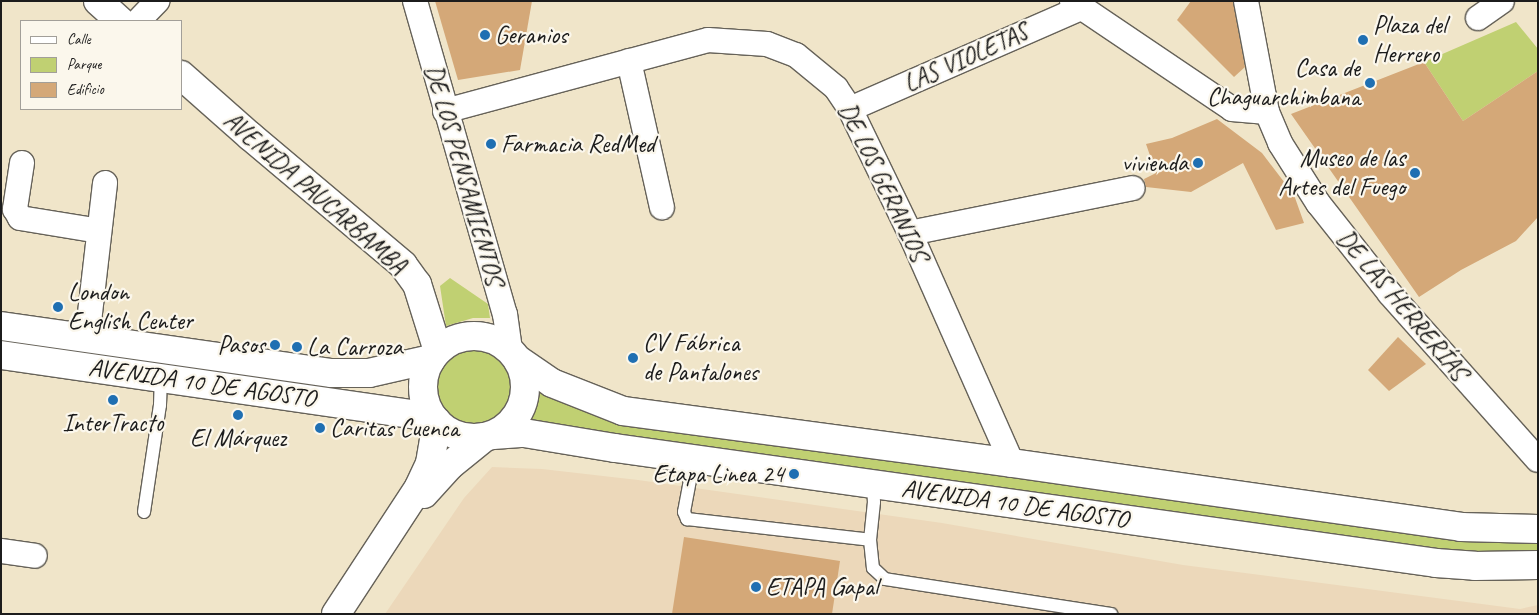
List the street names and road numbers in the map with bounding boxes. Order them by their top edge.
street label: LAS VIOLETAS [899,17,1033,99]
street label: DE LOS PENSAMIENTOS [418,61,510,289]
street label: DE LOS GERANIOS [832,98,934,266]
street label: AVENIDA PAUCARBAMBA [217,105,413,281]
street label: DE LAS HERRERÍAS [1330,224,1474,386]
street label: AVENIDA 10 DE AGOSTO [87,352,317,414]
street label: AVENIDA 10 DE AGOSTO [900,473,1130,535]

